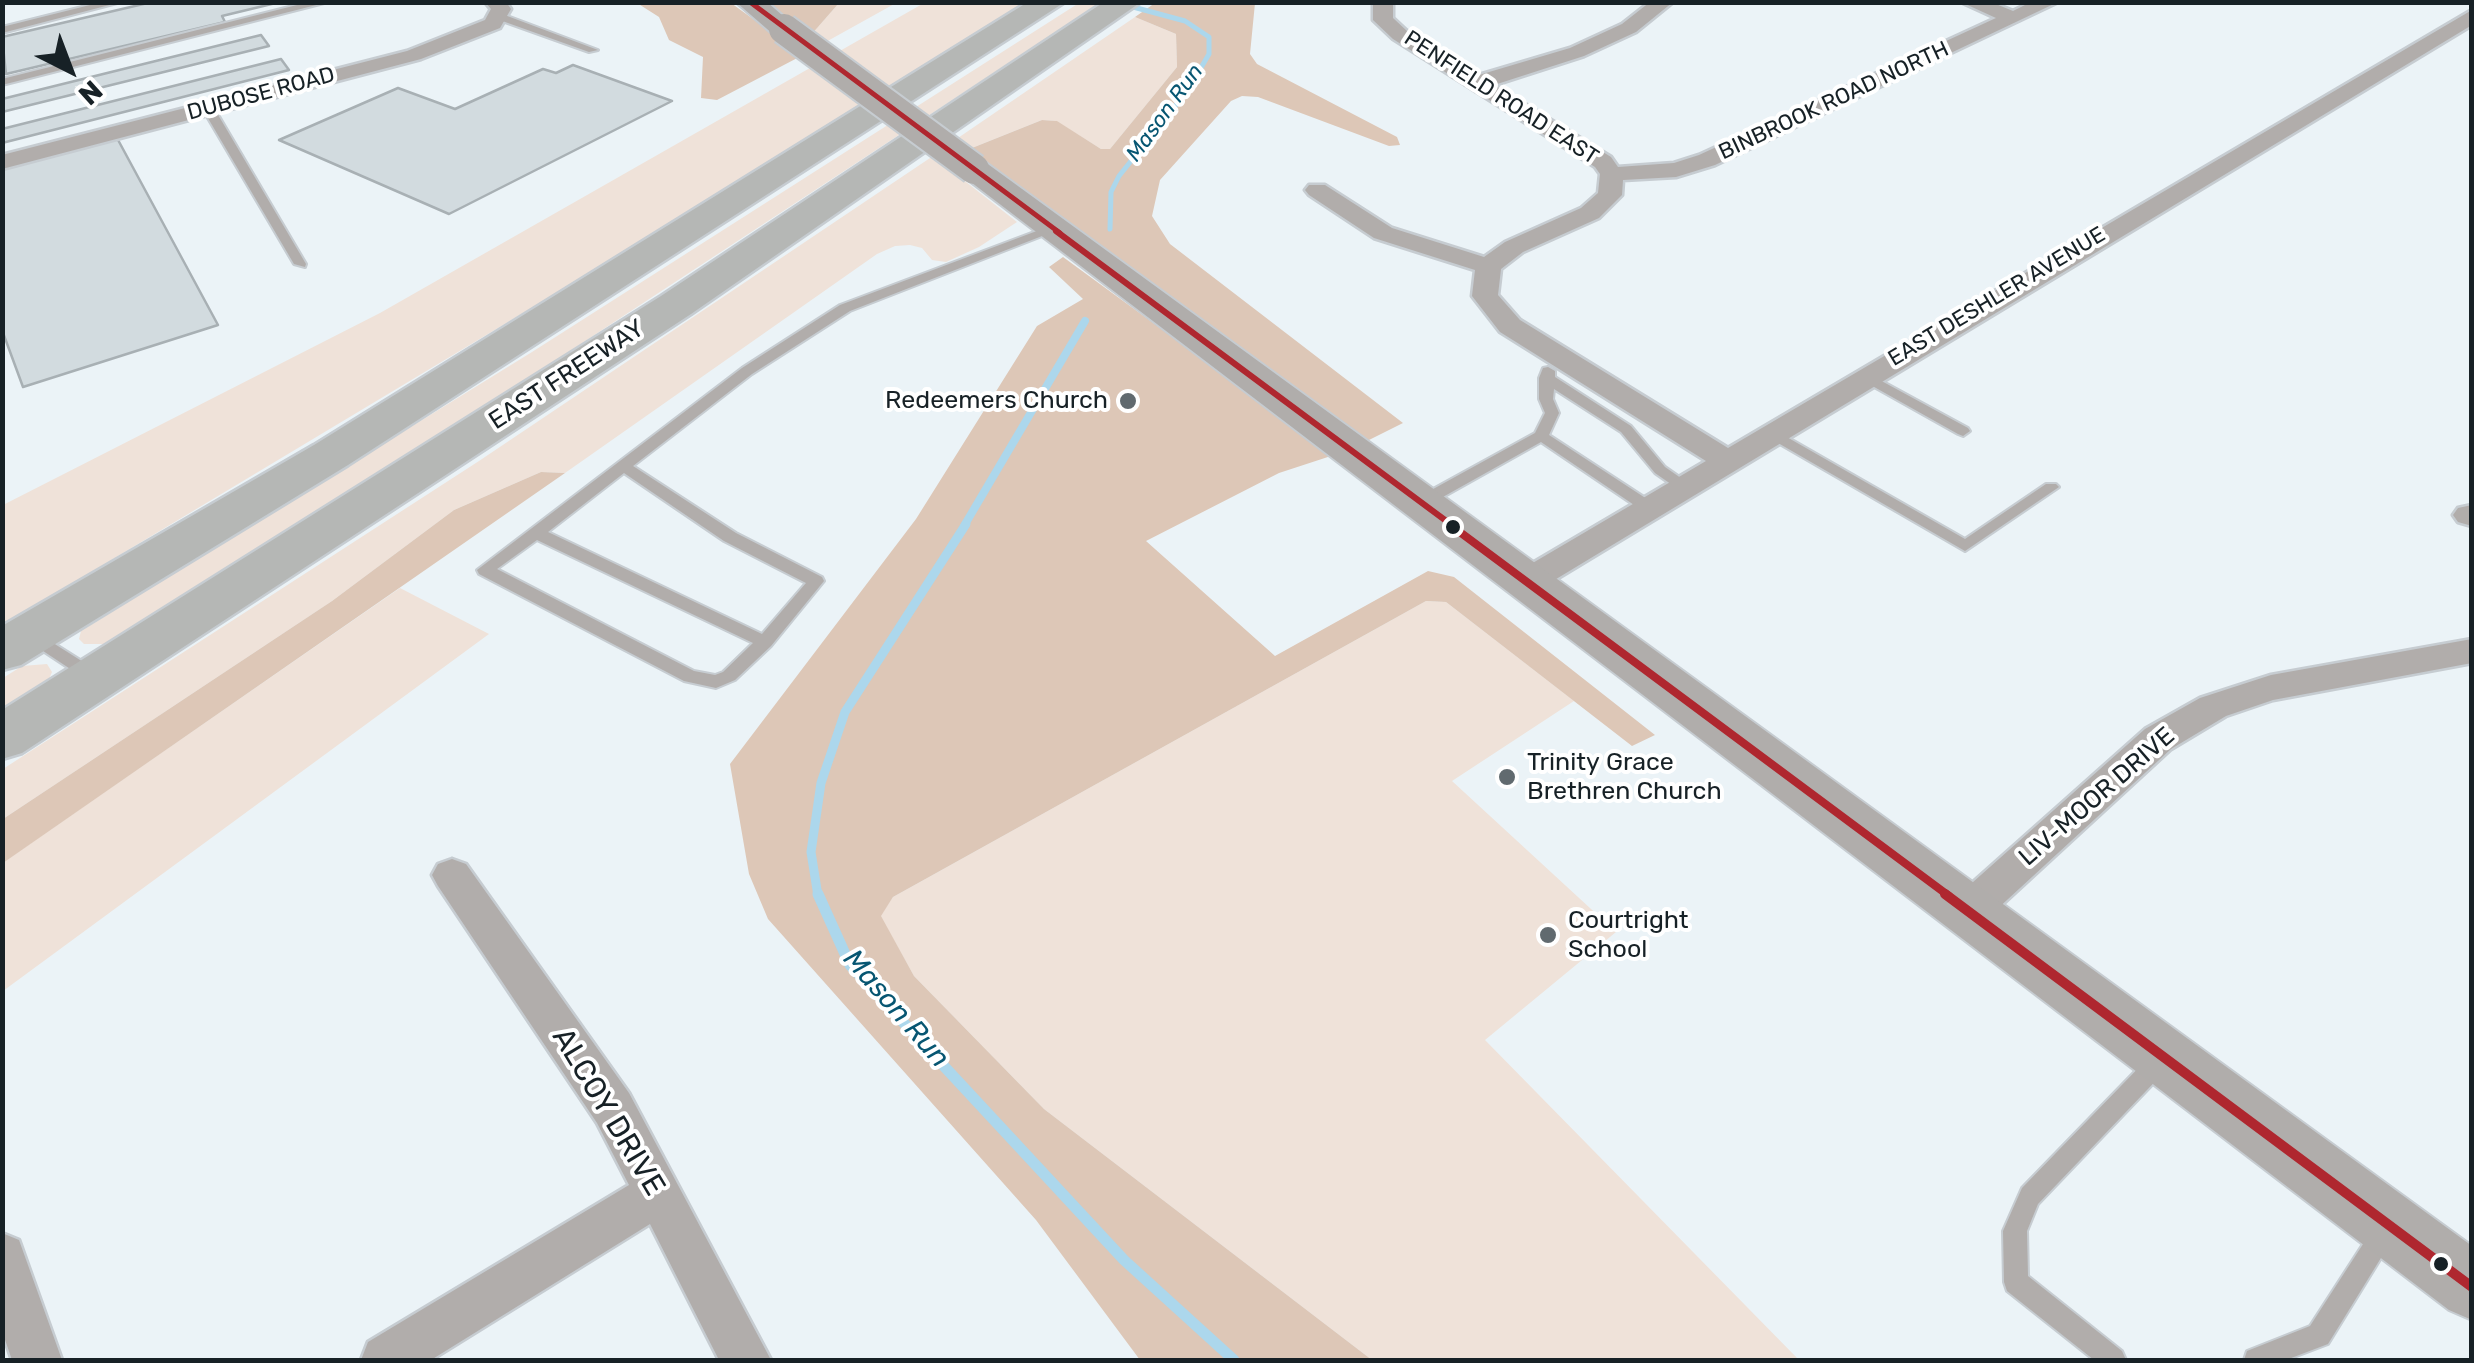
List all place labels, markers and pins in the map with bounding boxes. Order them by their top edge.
place label: Redeemers Church [885,386,1108,416]
marker: Redeemers Church [1117,390,1139,412]
unlabelled marker [1443,517,1463,537]
place label: Trinity Grace Brethren Church [1527,748,1722,807]
marker: Trinity Grace Brethren Church [1496,766,1518,788]
place label: Courtright School [1568,906,1689,965]
marker: Courtright School [1537,924,1559,946]
unlabelled marker [2431,1254,2451,1274]

